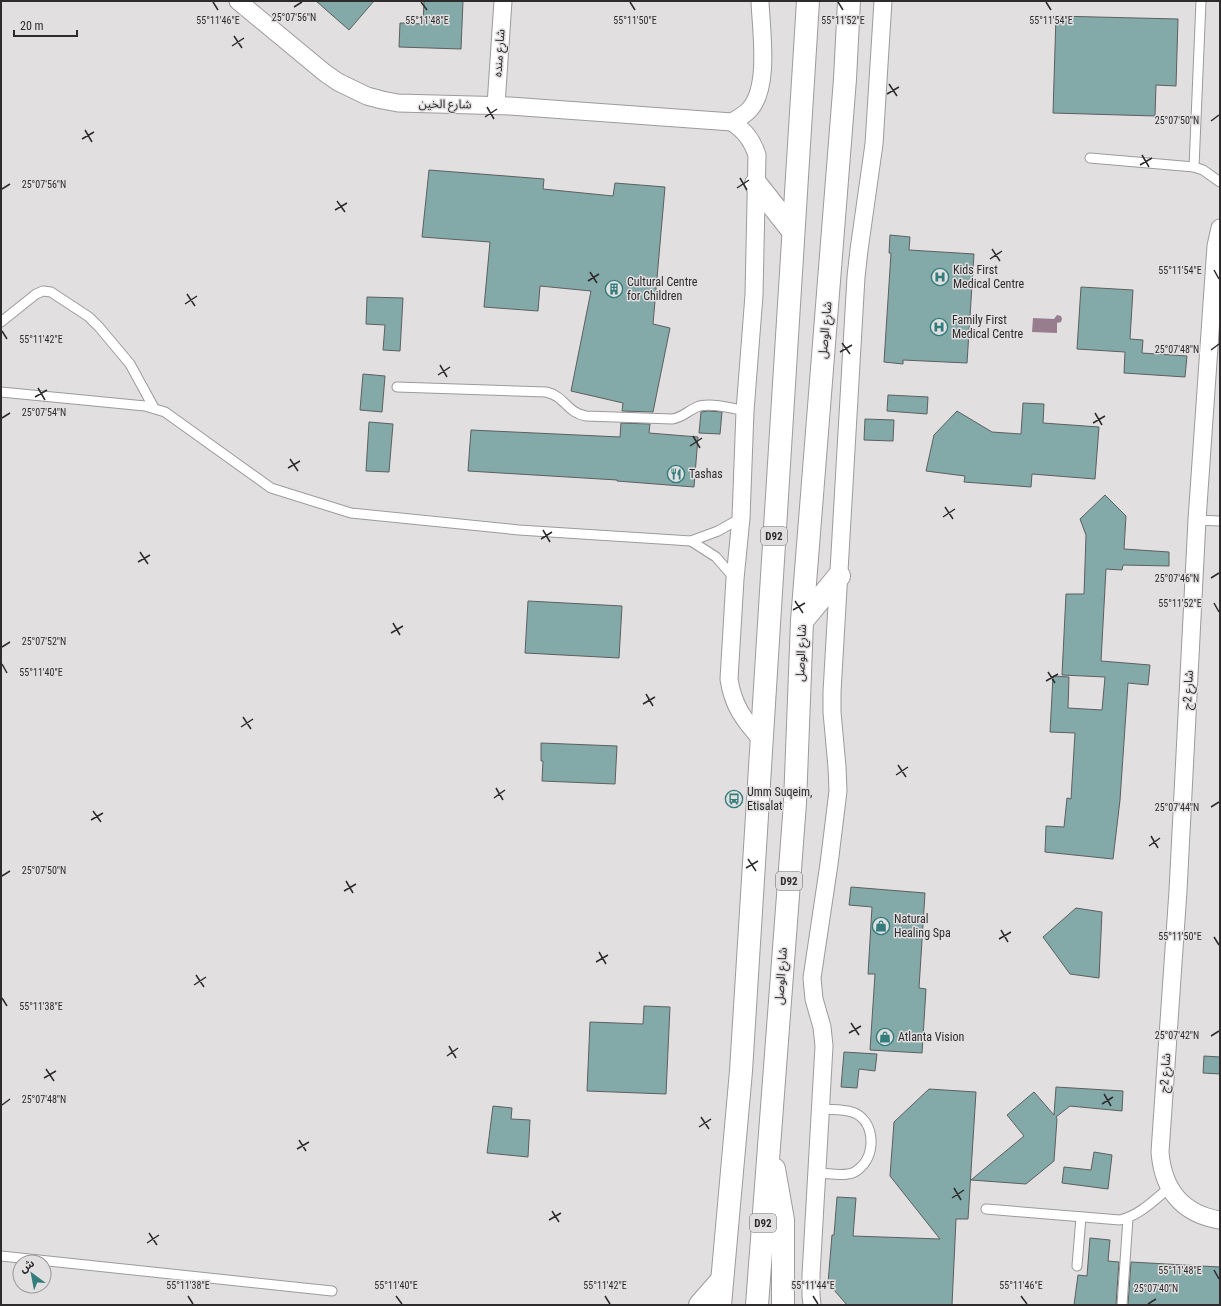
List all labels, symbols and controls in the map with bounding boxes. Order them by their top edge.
scale bar [14,12,77,38]
text: 25°07'56"N [272,12,316,23]
text: 55°11'46"E [196,15,240,26]
text: 55°11'48"E [405,15,449,26]
text: 55°11'50"E [613,15,657,26]
text: 55°11'52"E [821,15,865,26]
text: 55°11'54"E [1029,15,1073,26]
text: 20 m [20,19,44,33]
street label: شارع منده [490,29,510,77]
street label: شارع الخين [418,97,472,113]
text: 25°07'50"N [1155,115,1199,126]
text: 25°07'56"N [22,179,66,190]
place label: Kids First Medical Centre [953,263,1025,291]
text: 55°11'54"E [1158,265,1202,276]
hospital icon: Kids First Medical Centre [930,267,950,287]
place label: Cultural Centre for Children [627,275,698,303]
building icon: Cultural Centre for Children [604,279,624,299]
street label: شارع الوصل [816,301,836,359]
place label: Family First Medical Centre [952,313,1024,341]
hospital icon: Family First Medical Centre [929,317,949,337]
text: 55°11'42"E [19,334,63,345]
text: 25°07'48"N [1155,344,1199,355]
text: 25°07'54"N [22,407,66,418]
restaurant icon: Tashas [666,464,686,484]
place label: Tashas [689,467,723,481]
road number: D92 [761,527,787,545]
text: 25°07'46"N [1155,573,1199,584]
text: 55°11'52"E [1158,598,1202,609]
street label: شارع الوصل [793,624,811,682]
text: 25°07'52"N [22,636,66,647]
text: 55°11'40"E [19,667,63,678]
street label: شارع 2ج [1180,670,1198,710]
place label: Umm Suqeim, Etisalat [747,785,812,813]
bus stop icon: Umm Suqeim, Etisalat [724,789,744,809]
text: 25°07'44"N [1155,802,1199,813]
text: 25°07'50"N [22,865,66,876]
road number: D92 [776,872,802,890]
place label: Natural Healing Spa [894,912,951,940]
shop icon: Natural Healing Spa [871,916,891,936]
text: 55°11'50"E [1158,931,1202,942]
street label: شارع الوصل [772,947,792,1005]
text: 55°11'38"E [19,1001,63,1012]
shop icon: Atlanta Vision [875,1027,895,1047]
place label: Atlanta Vision [898,1030,964,1044]
text: 25°07'42"N [1155,1030,1199,1041]
street label: شارع 2ج [1157,1053,1175,1093]
text: 25°07'48"N [22,1094,66,1105]
road number: D92 [750,1214,776,1232]
north arrow [12,1254,52,1294]
text: ش [17,1256,37,1275]
text: 55°11'48"E [1158,1265,1202,1276]
text: 55°11'38"E [166,1280,210,1291]
text: 55°11'40"E [374,1280,418,1291]
text: 55°11'42"E [583,1280,627,1291]
text: 55°11'44"E [791,1280,835,1291]
text: 55°11'46"E [999,1280,1043,1291]
text: 25°07'40"N [1134,1283,1178,1294]

